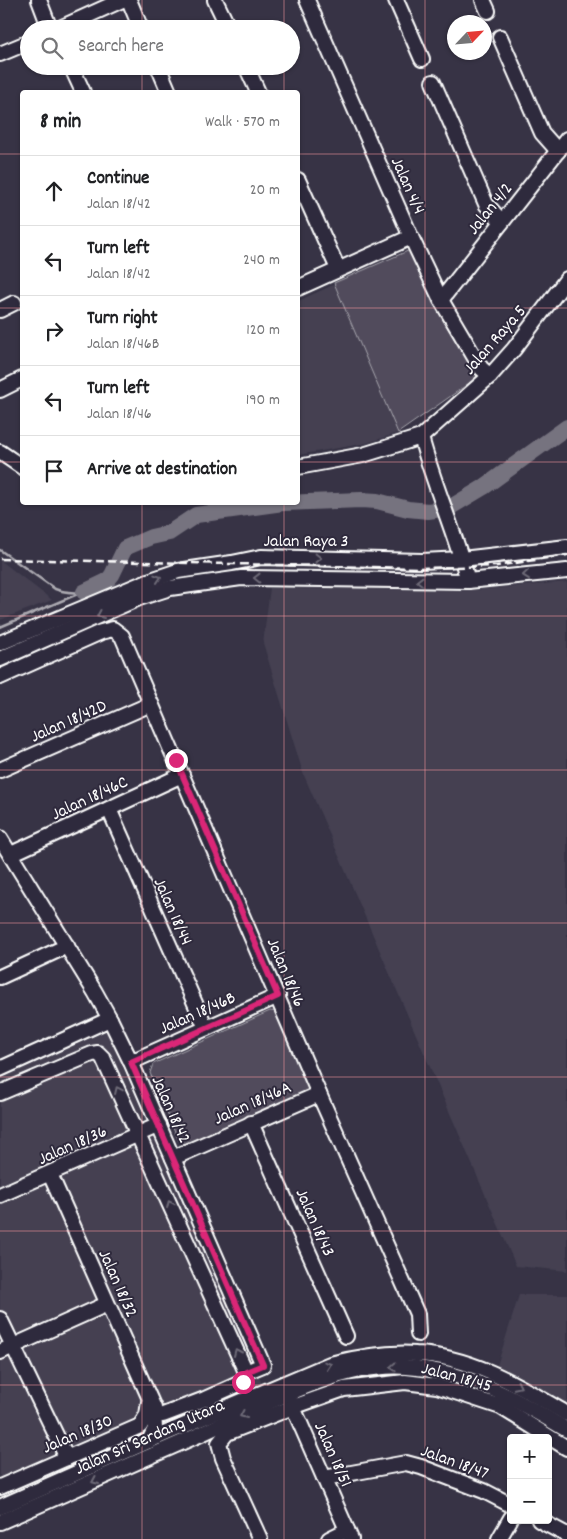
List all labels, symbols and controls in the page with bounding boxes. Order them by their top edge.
north arrow [447,15,492,60]
search box [20,20,300,75]
icon: search [38,34,66,62]
text: Search here [78,34,164,61]
text: 8 min [40,108,81,138]
text: Walk · 570 m [205,111,280,134]
street label: Jalan 4/4 [383,153,430,219]
text: Continue [87,166,149,193]
icon: ahead [40,177,68,205]
street label: Jalan 4/2 [462,178,520,241]
text: 20 m [250,179,280,202]
text: Jalan 18/42 [87,193,151,216]
text: Turn left [87,236,150,263]
icon: left [40,247,68,275]
text: 240 m [243,249,280,272]
text: Jalan 18/42 [87,263,151,286]
street label: Jalan Raya 5 [458,300,533,381]
text: Turn right [87,306,158,333]
icon: right [40,317,68,345]
text: 120 m [246,319,280,342]
text: Jalan 18/46B [87,333,159,356]
text: Turn left [87,376,150,403]
icon: left [40,387,68,415]
text: 190 m [246,389,280,412]
text: Jalan 18/46 [87,403,152,426]
icon: arrive [40,457,68,485]
text: Arrive at destination [87,457,237,484]
street label: Jalan Raya 3 [263,530,349,555]
one-way arrow [315,553,323,564]
one-way arrow [522,570,530,581]
one-way arrow [154,573,162,583]
one-way arrow [253,573,260,583]
one-way arrow [415,576,423,586]
one-way arrow [96,608,105,619]
street label: Jalan 18/42D [27,694,111,750]
route end [165,749,188,772]
street label: Jalan 18/46C [48,771,132,828]
street label: Jalan 18/44 [146,874,198,950]
street label: Jalan 18/46 [259,935,310,1011]
street label: Jalan 18/46B [156,986,240,1042]
street label: Jalan 18/42 [144,1072,196,1148]
street label: Jalan 18/46A [210,1076,296,1132]
one-way arrow [114,1086,125,1095]
street label: Jalan 18/36 [34,1120,112,1173]
street label: Jalan 18/43 [288,1185,340,1261]
one-way arrow [166,1200,177,1209]
street label: Jalan 18/32 [91,1246,143,1322]
one-way arrow [233,1348,244,1357]
street label: Jalan 18/45 [418,1357,494,1400]
one-way arrow [323,1361,332,1371]
one-way arrow [388,1362,396,1372]
route start [232,1371,255,1394]
one-way arrow [513,1380,522,1390]
street label: Jalan Sri Serdang Utara [71,1394,229,1482]
one-way arrow [239,1408,248,1419]
street label: Jalan 18/30 [39,1409,117,1461]
street label: Jalan 18/51 [306,1419,357,1491]
map controls [507,1434,552,1524]
button: + [507,1434,552,1479]
street label: Jalan 18/47 [417,1439,492,1487]
one-way arrow [91,1474,100,1485]
button: − [507,1479,552,1524]

